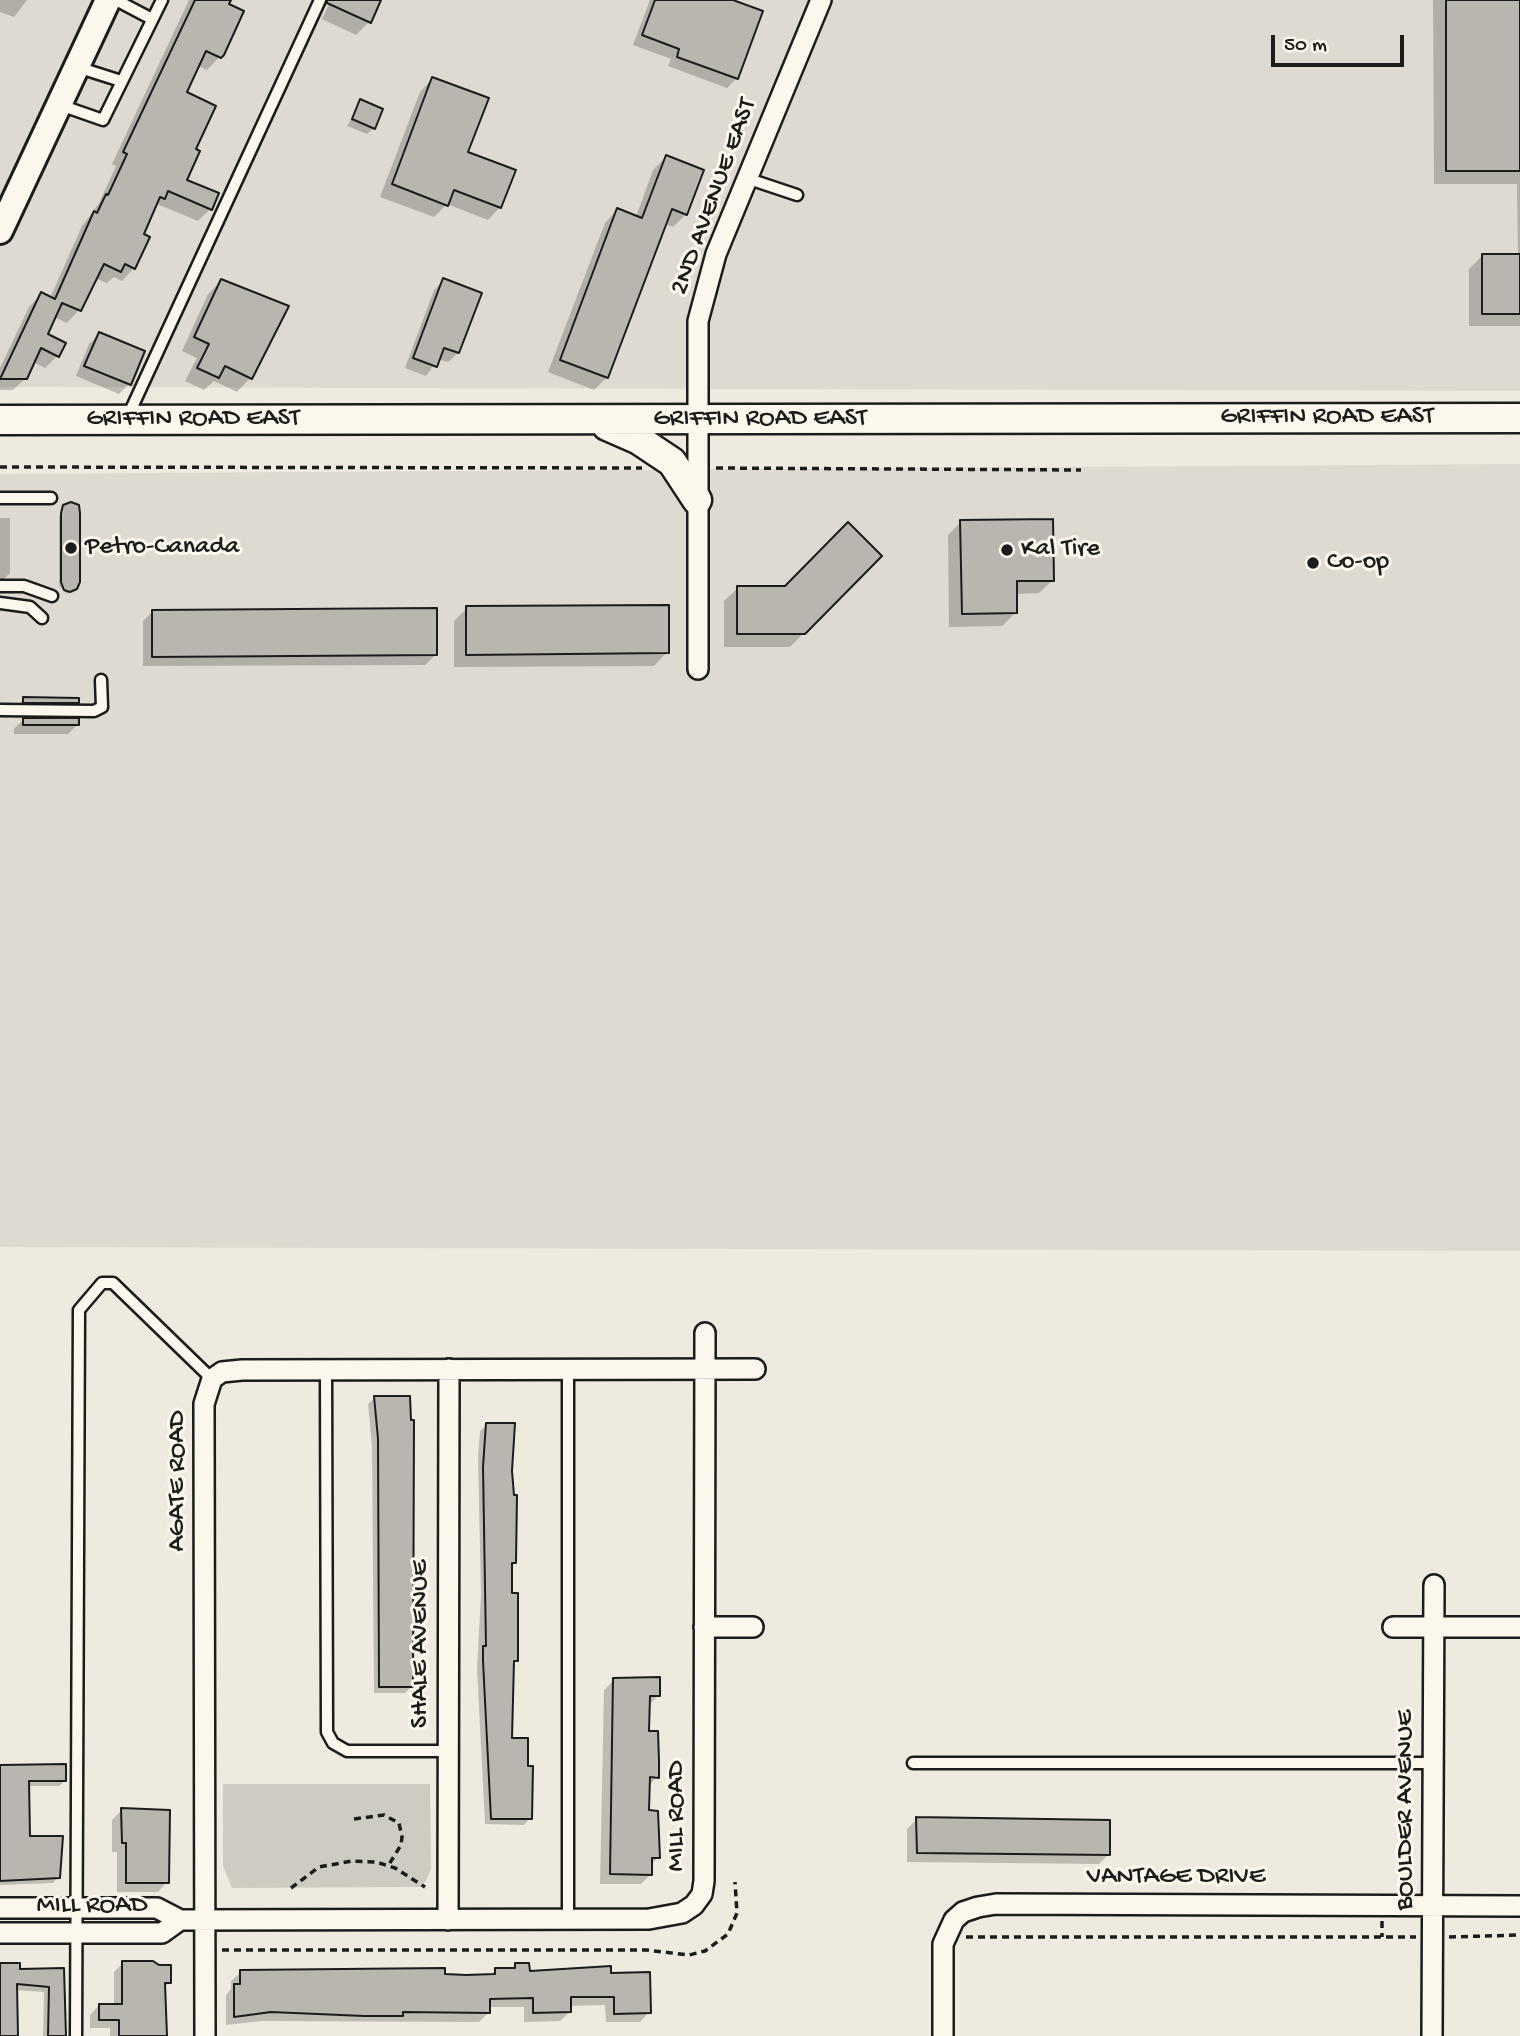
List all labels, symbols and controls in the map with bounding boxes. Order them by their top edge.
scale bar [1275,21,1408,65]
text: 50 m [1284,34,1327,59]
street label: 2ND AVENUE EAST [665,95,765,299]
street label: GRIFFIN ROAD EAST [1220,402,1434,434]
street label: GRIFFIN ROAD EAST [86,404,300,436]
street label: GRIFFIN ROAD EAST [653,404,867,436]
place label: Petro-Canada [85,532,239,564]
place label: Kal Tire [1021,534,1100,566]
marker: Petro-Canada [63,540,79,556]
marker: Kal Tire [999,542,1015,558]
place label: Co-op [1327,547,1389,579]
marker: Co-op [1305,555,1321,571]
street label: AGATE ROAD [163,1411,195,1551]
street label: SHALE AVENUE [406,1560,438,1728]
street label: BOULDER AVENUE [1391,1710,1423,1910]
street label: MILL ROAD [662,1760,694,1872]
street label: VANTAGE DRIVE [1087,1862,1265,1894]
street label: MILL ROAD [36,1891,148,1923]

